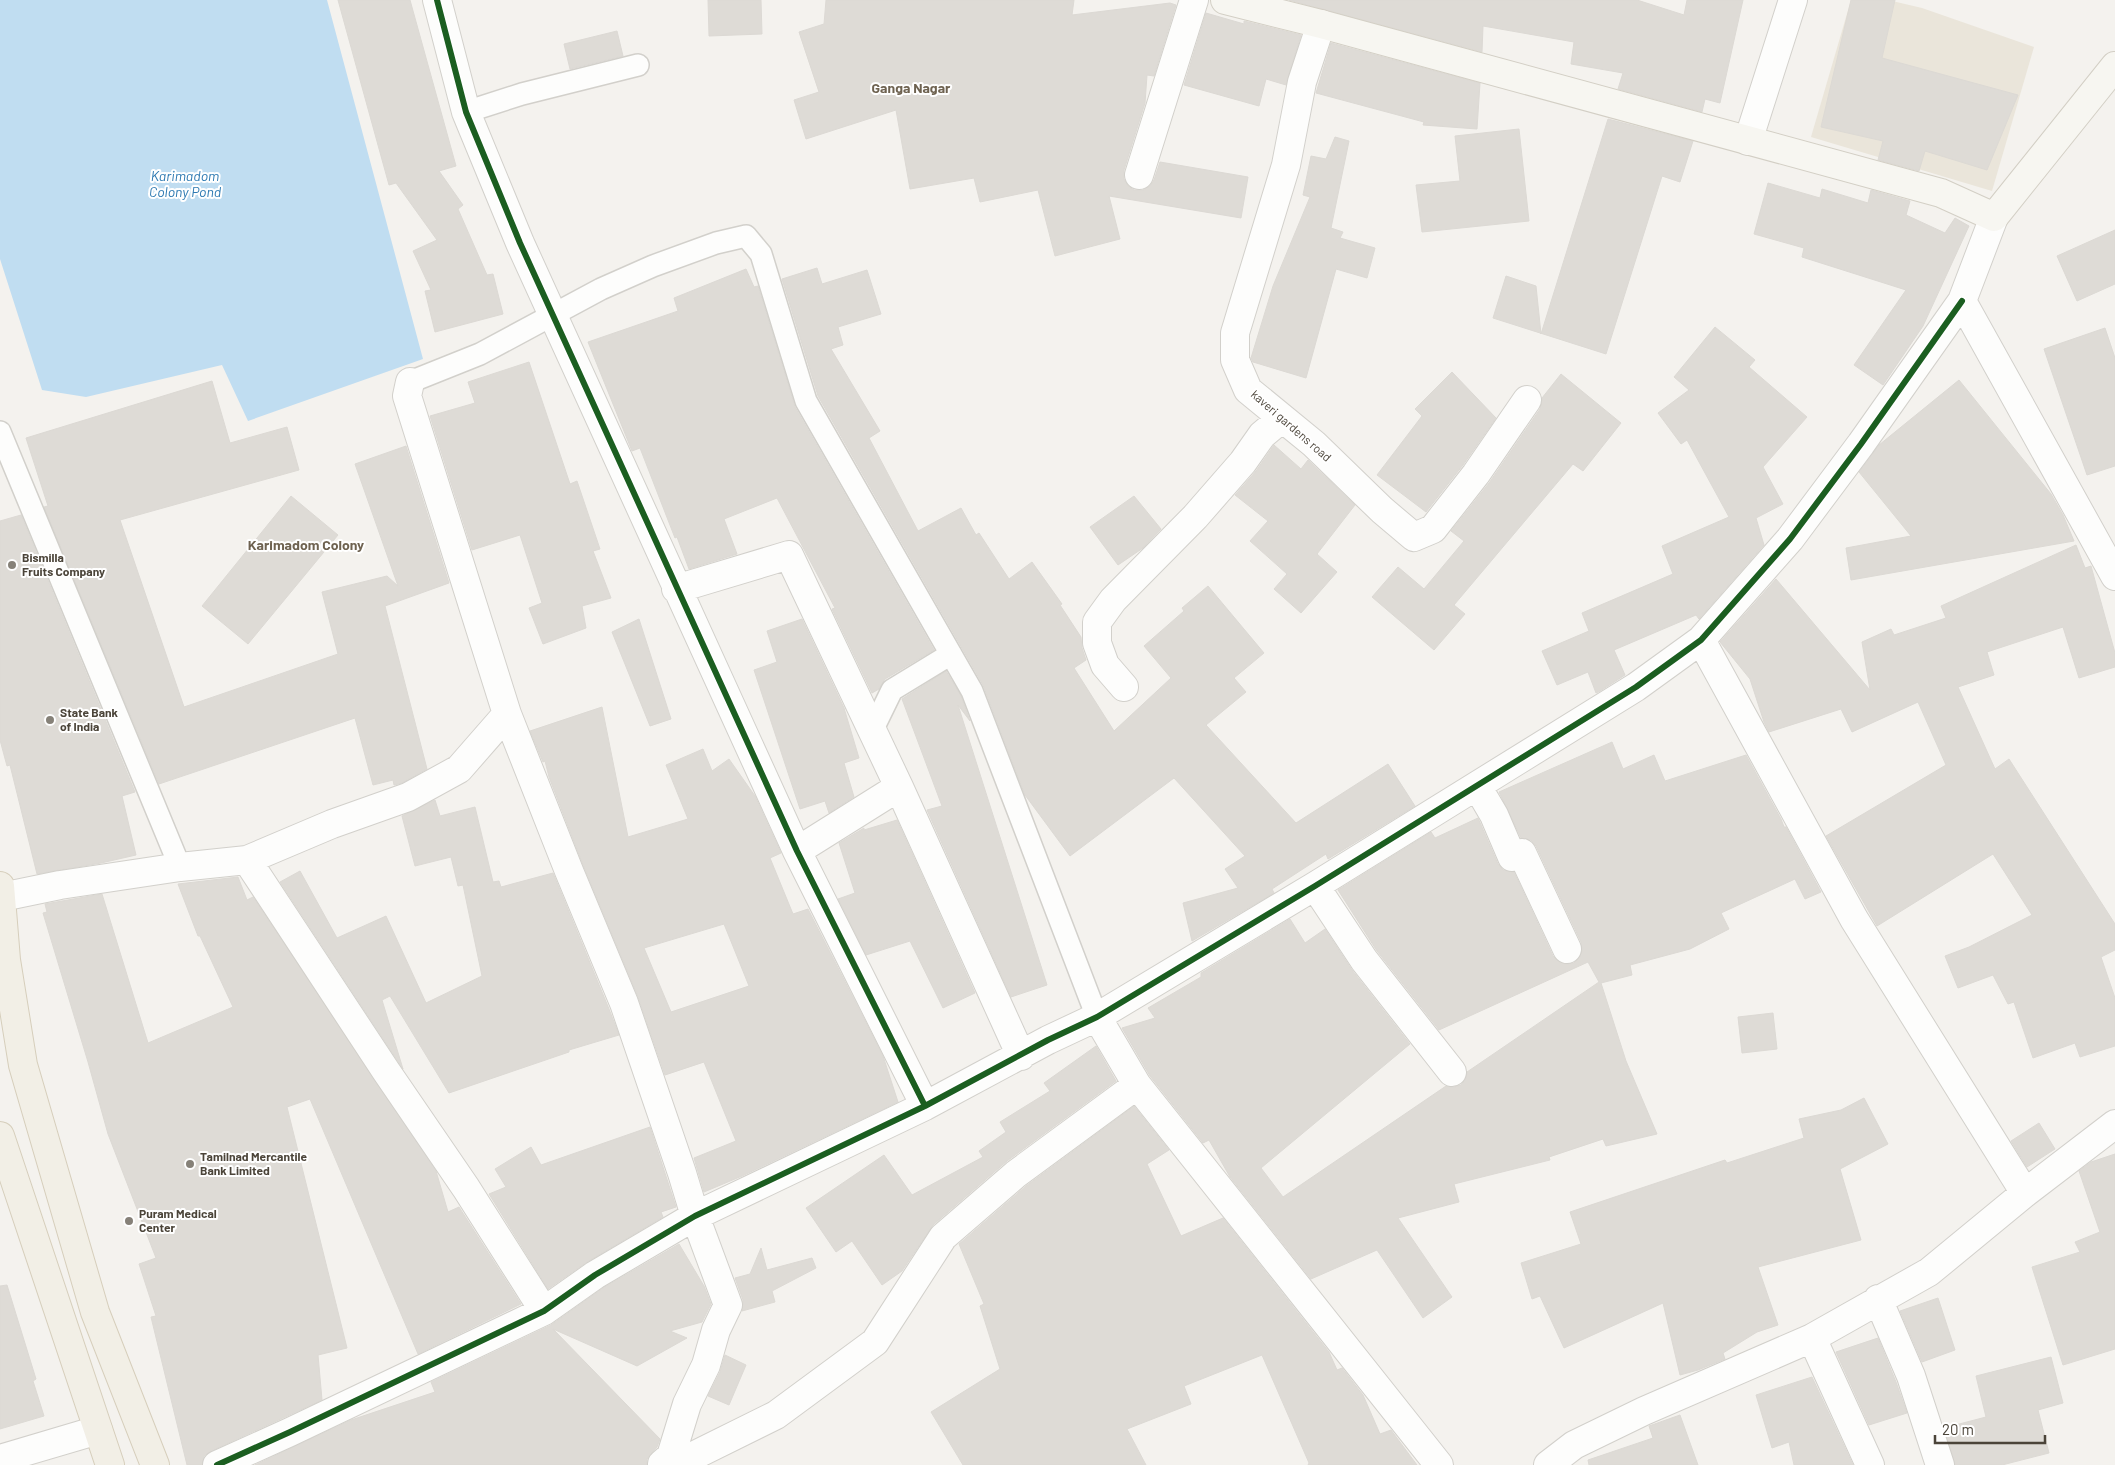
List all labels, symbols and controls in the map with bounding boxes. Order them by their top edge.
district label: Ganga Nagar [872,79,951,96]
water label: Karimadom Colony Pond [149,167,222,200]
street label: kaveri gardens road [1249,387,1335,464]
district label: Karimadom Colony [248,536,364,553]
place label: Bismilla Fruits Company [22,550,105,578]
marker: Bismilla Fruits Company [6,559,18,571]
place label: State Bank of India [60,705,119,733]
marker: State Bank of India [44,714,56,726]
place label: Tamilnad Mercantile Bank Limited [200,1149,307,1177]
marker: Tamilnad Mercantile Bank Limited [184,1158,196,1170]
place label: Puram Medical Center [139,1206,217,1234]
marker: Puram Medical Center [123,1215,135,1227]
scale bar [1935,1412,2045,1444]
text: 20 m [1942,1420,1974,1438]

